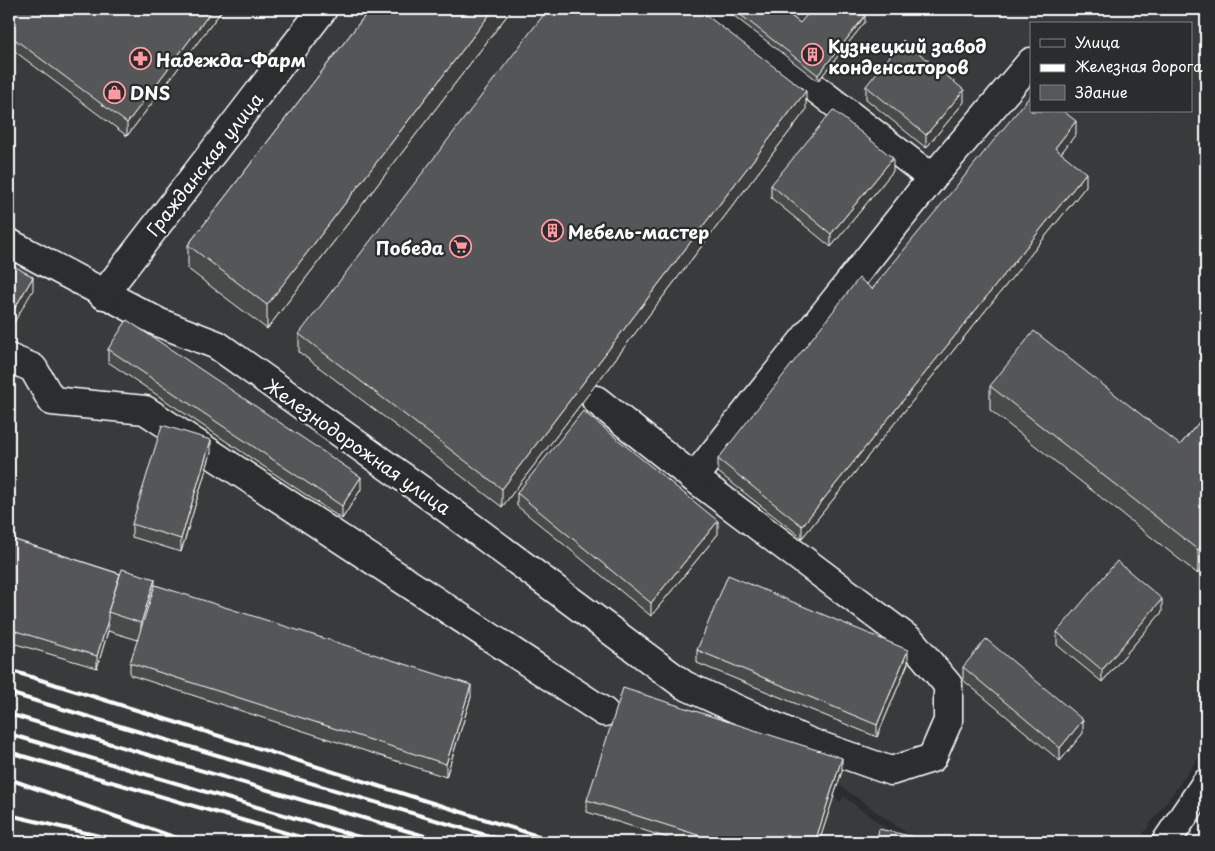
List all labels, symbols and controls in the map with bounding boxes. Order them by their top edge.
legend [1030,22,1192,112]
text: Улица [1075,30,1120,53]
place label: Кузнецкий завод конденсаторов [828,32,987,80]
building icon: Кузнецкий завод конденсаторов [800,43,824,67]
place label: Надежда-Фарм [156,46,306,73]
pharmacy icon: Надежда-Фарм [128,47,152,71]
text: Железная дорога [1075,54,1203,77]
place label: DNS [130,79,171,106]
shop icon: DNS [102,80,126,104]
text: Здание [1075,80,1128,103]
street label: Гражданская улица [139,86,269,242]
place label: Мебель-мастер [568,218,709,245]
building icon: Мебель-мастер [540,219,564,243]
place label: Победа [376,234,444,261]
supermarket icon: Победа [448,235,472,259]
street label: Железнодорожная улица [259,371,457,521]

